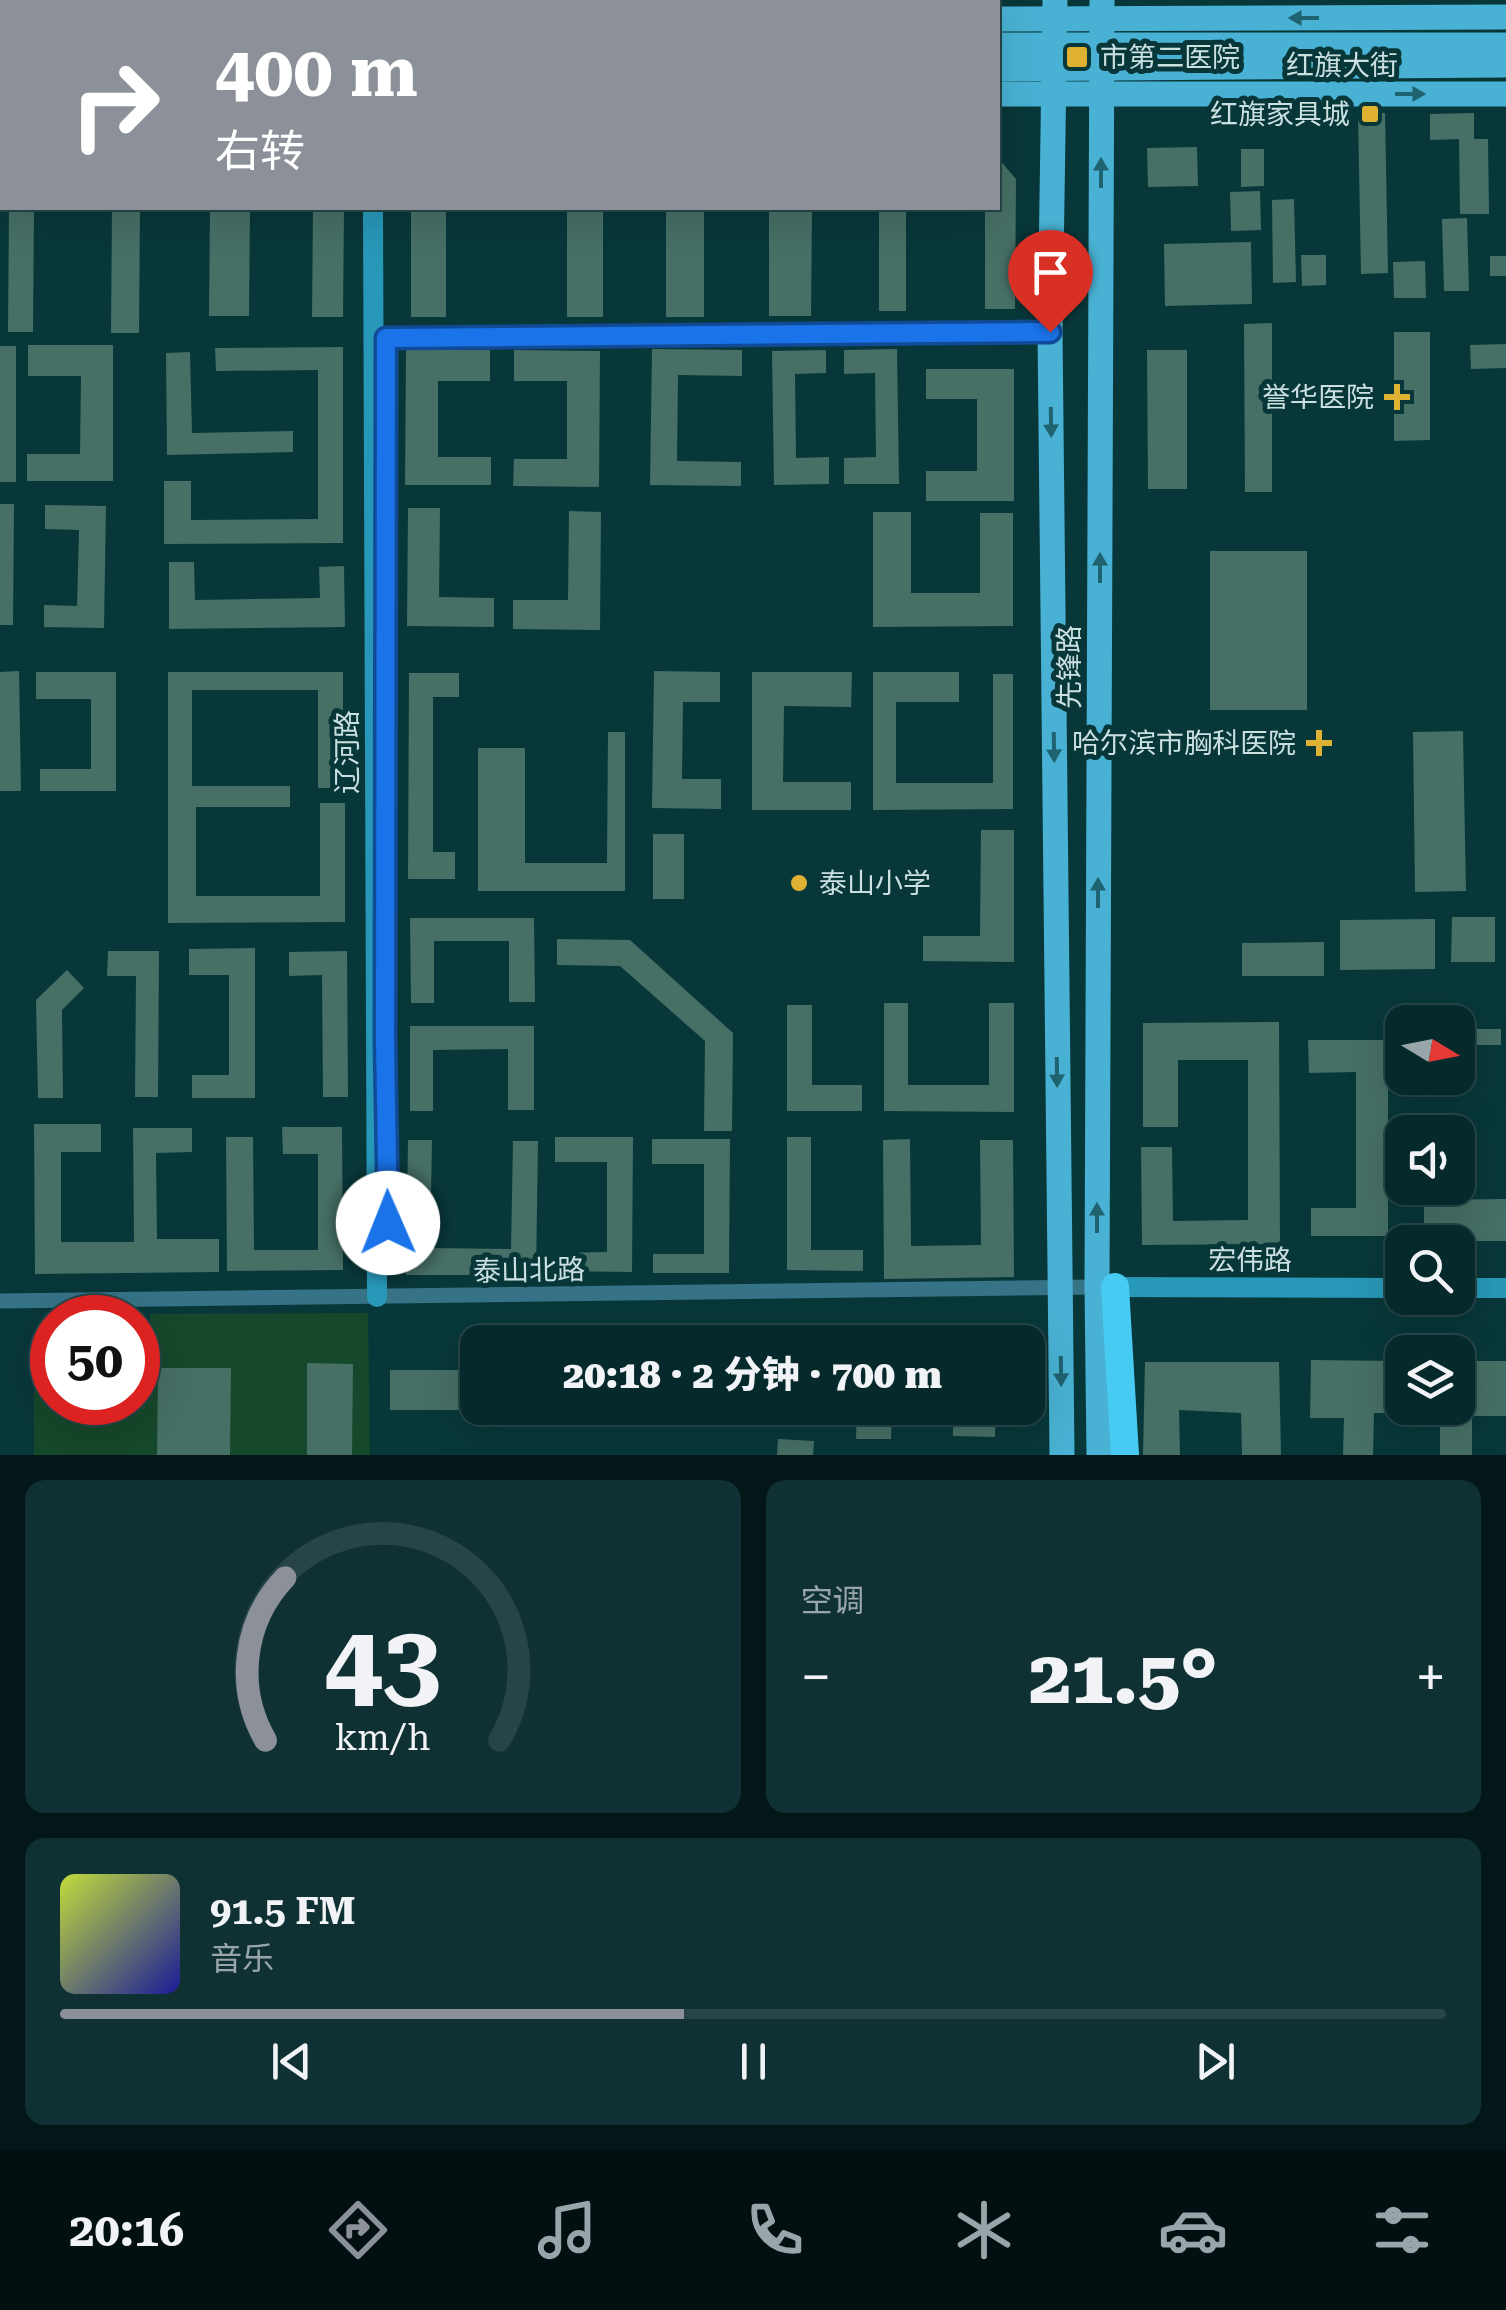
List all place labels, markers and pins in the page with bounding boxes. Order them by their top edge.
place label: 市第二医院 [1100,41,1240,74]
marker: 市第二医院 [1064,44,1090,70]
place label: 红旗家具城 [1210,98,1350,131]
marker: 红旗家具城 [1359,103,1381,125]
pin [1008,230,1093,333]
place label: 誉华医院 [1262,381,1374,414]
marker: 誉华医院 [1384,384,1410,410]
place label: 哈尔滨市胸科医院 [1072,727,1296,760]
marker: 哈尔滨市胸科医院 [1306,730,1332,756]
place label: 泰山小学 [819,867,931,900]
marker: 泰山小学 [788,872,810,894]

